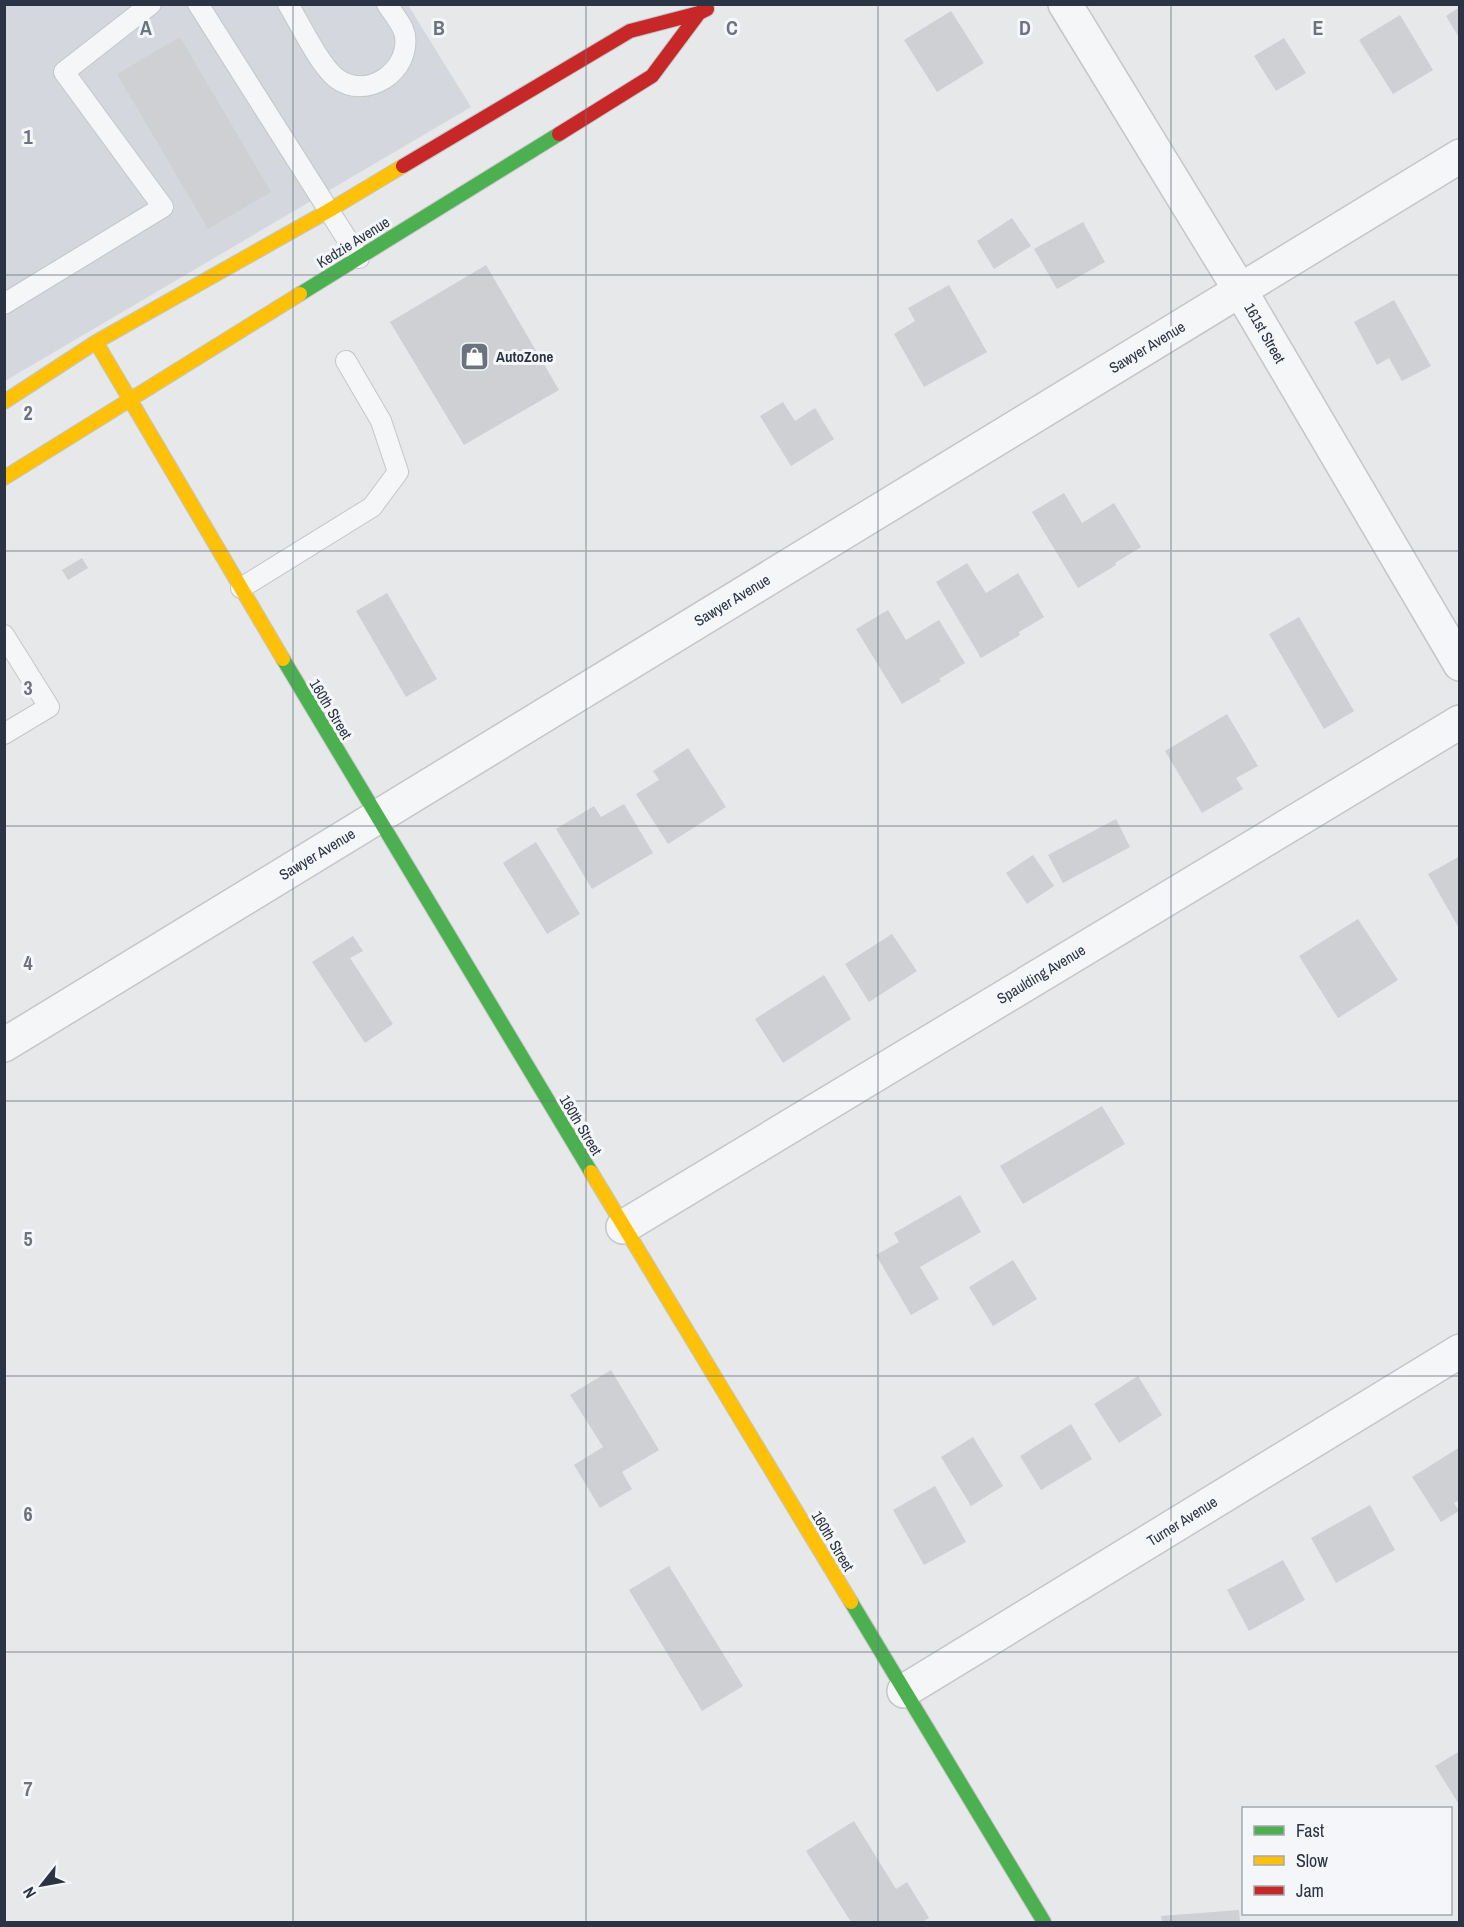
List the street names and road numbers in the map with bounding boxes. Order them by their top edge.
street label: Kedzie Avenue [312,211,394,273]
street label: 161st Street [1239,299,1291,367]
street label: Sawyer Avenue [1105,316,1189,378]
street label: Sawyer Avenue [690,569,774,631]
street label: 160th Street [305,675,358,744]
street label: Sawyer Avenue [275,823,359,885]
street label: Spaulding Avenue [993,939,1089,1009]
street label: 160th Street [555,1091,608,1160]
street label: Turner Avenue [1143,1491,1221,1551]
street label: 160th Street [807,1507,860,1576]

